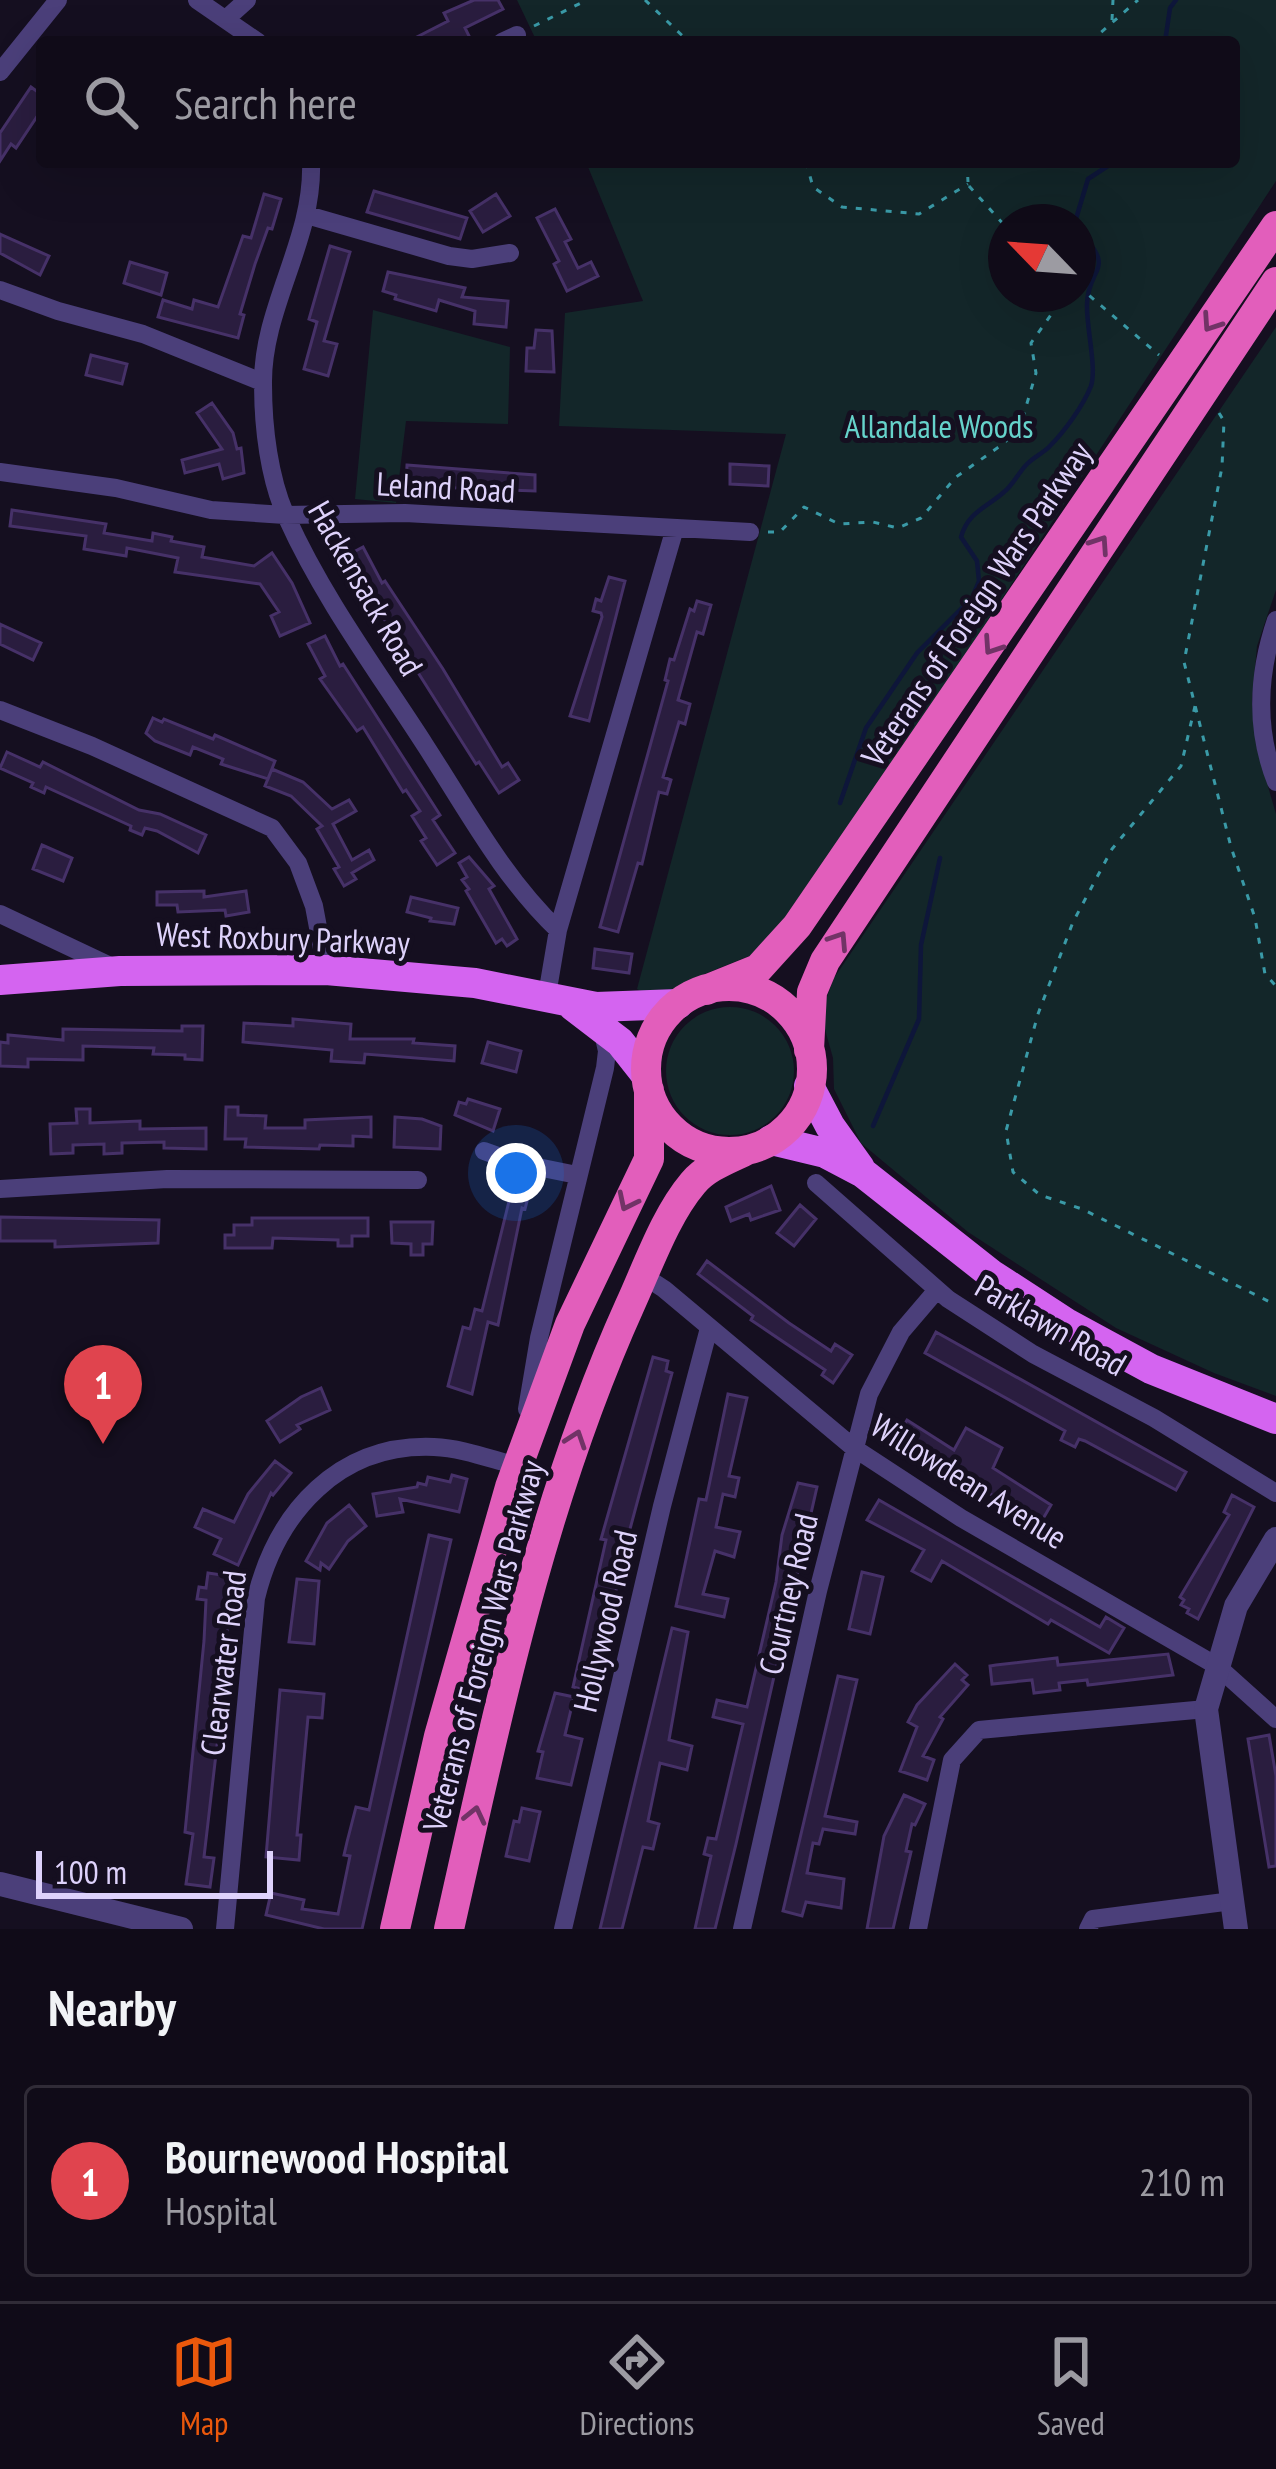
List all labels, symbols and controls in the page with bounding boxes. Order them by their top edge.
search box [36,36,1240,168]
icon: search [78,69,144,135]
text: Search here [174,73,357,131]
north arrow [988,204,1096,312]
one-way arrow [1203,309,1225,331]
park label: Allandale Woods [845,404,1033,447]
street label: Veterans of Foreign Wars Parkway [850,433,1101,775]
street label: Leland Road [376,461,516,512]
street label: Hackensack Road [299,493,434,683]
one-way arrow [1085,535,1107,557]
one-way arrow [984,632,1006,654]
street label: West Roxbury Parkway [155,912,411,963]
one-way arrow [824,931,846,953]
your location [486,1143,546,1203]
one-way arrow [618,1190,641,1211]
street label: Parklawn Road [968,1264,1134,1385]
pin: 1 [64,1345,142,1444]
street label: Willowdean Avenue [863,1403,1075,1558]
one-way arrow [562,1429,586,1450]
street label: Veterans of Foreign Wars Parkway [412,1455,553,1837]
street label: Courtney Road [748,1509,827,1679]
street label: Hollywood Road [563,1526,646,1716]
street label: Clearwater Road [190,1568,255,1758]
one-way arrow [461,1805,486,1826]
scale bar [36,1845,273,1898]
text: 100 m [54,1850,127,1893]
text: Nearby [48,1974,176,2040]
text: Bournewood Hospital [165,2127,508,2185]
text: 1 [81,2156,99,2207]
text: 210 m [1139,2156,1225,2207]
text: Hospital [165,2185,277,2236]
tab: Map [171,2329,237,2444]
tab: Directions [580,2329,694,2444]
tab: Saved [1037,2329,1105,2444]

